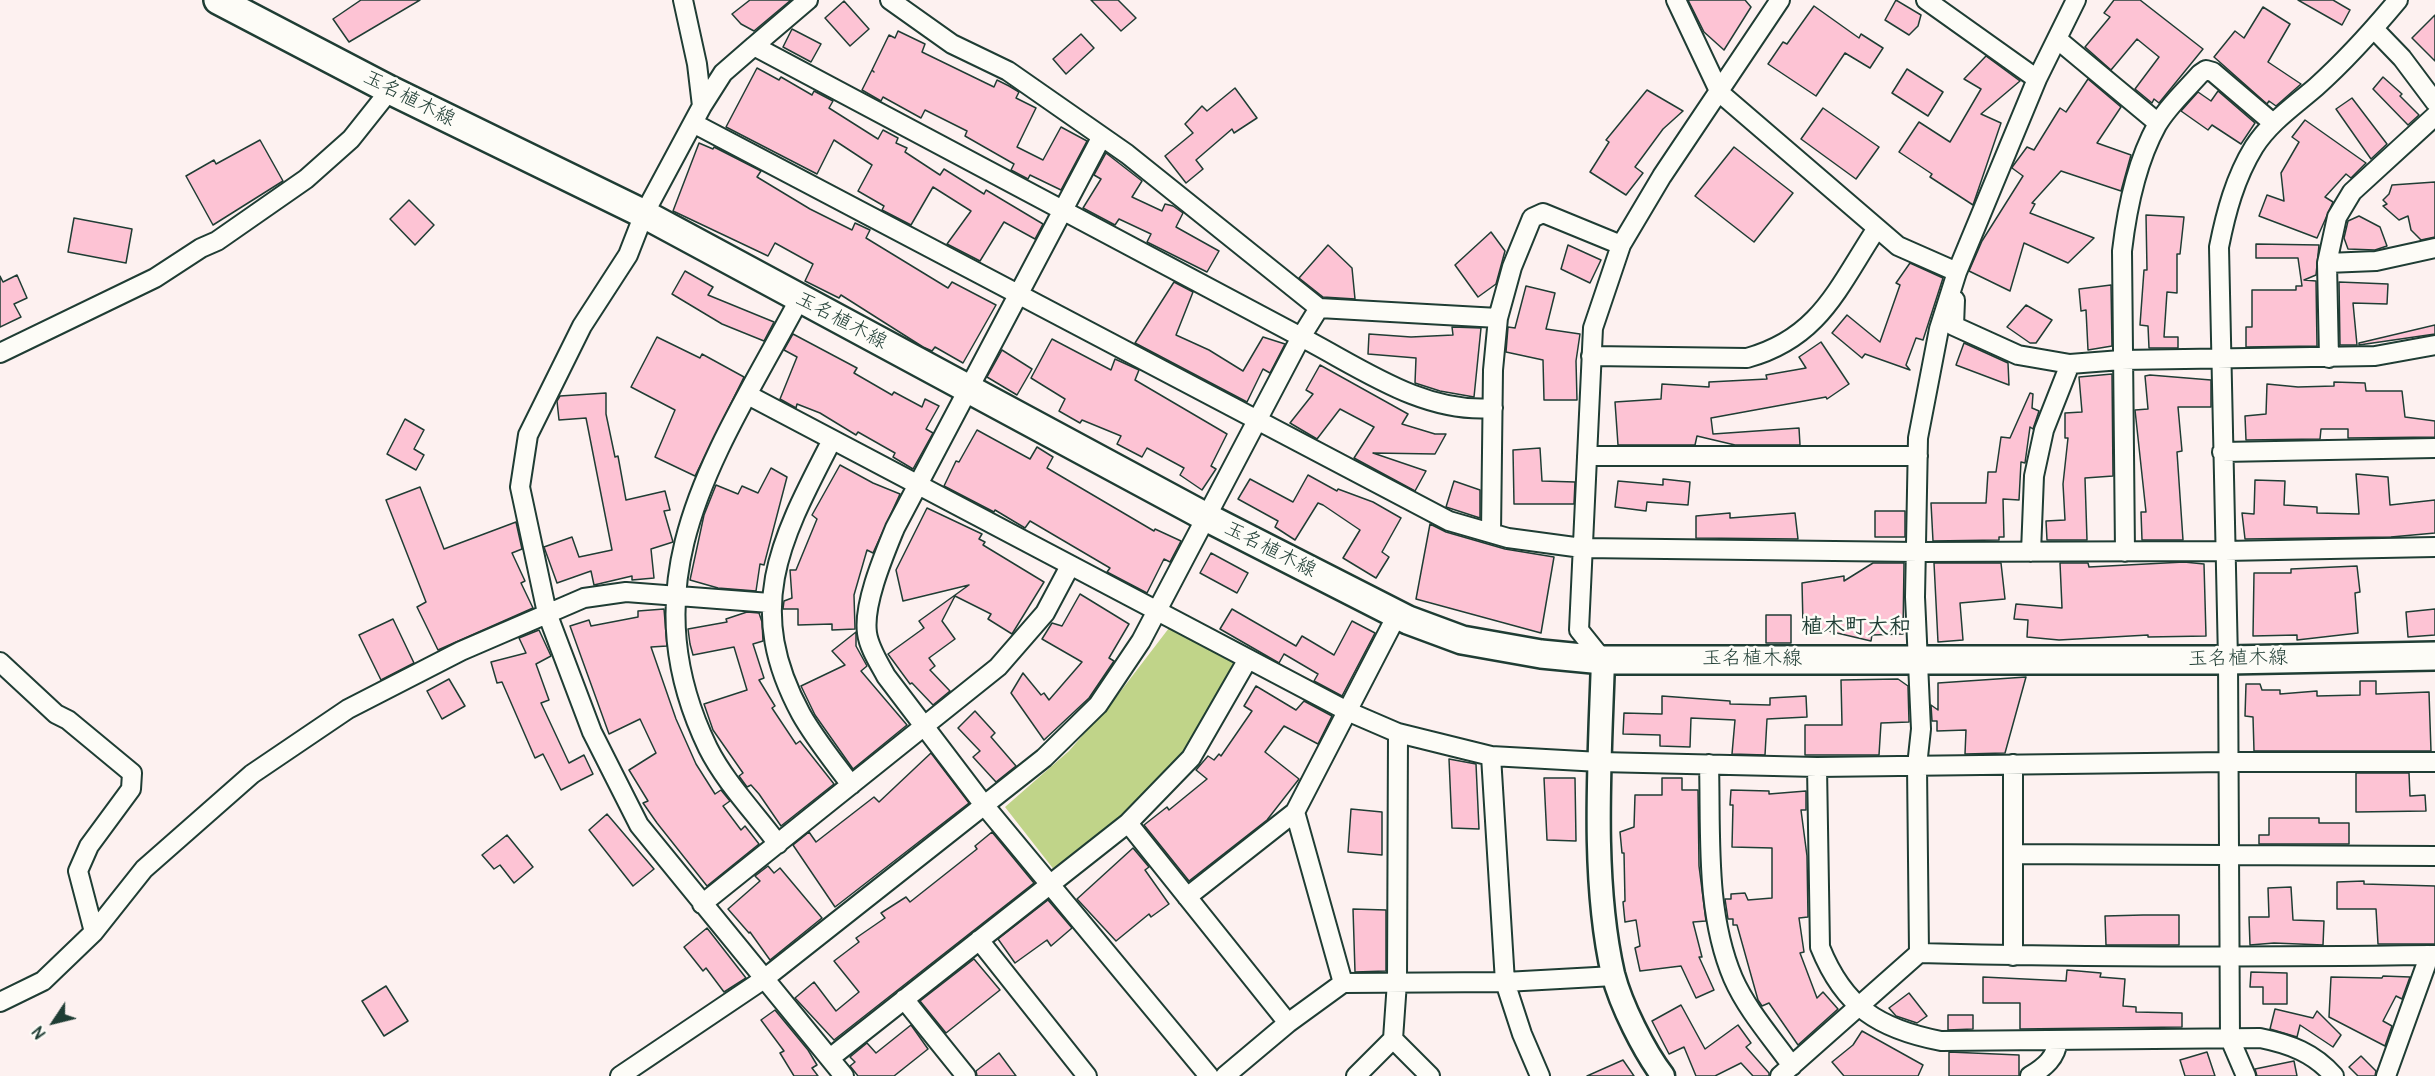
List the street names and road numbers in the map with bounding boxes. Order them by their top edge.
street label: 玉名植木線 [359,66,459,132]
street label: 玉名植木線 [791,287,891,355]
street label: 玉名植木線 [1220,517,1320,583]
street label: 玉名植木線 [2188,646,2288,672]
street label: 玉名植木線 [1702,647,1802,671]

